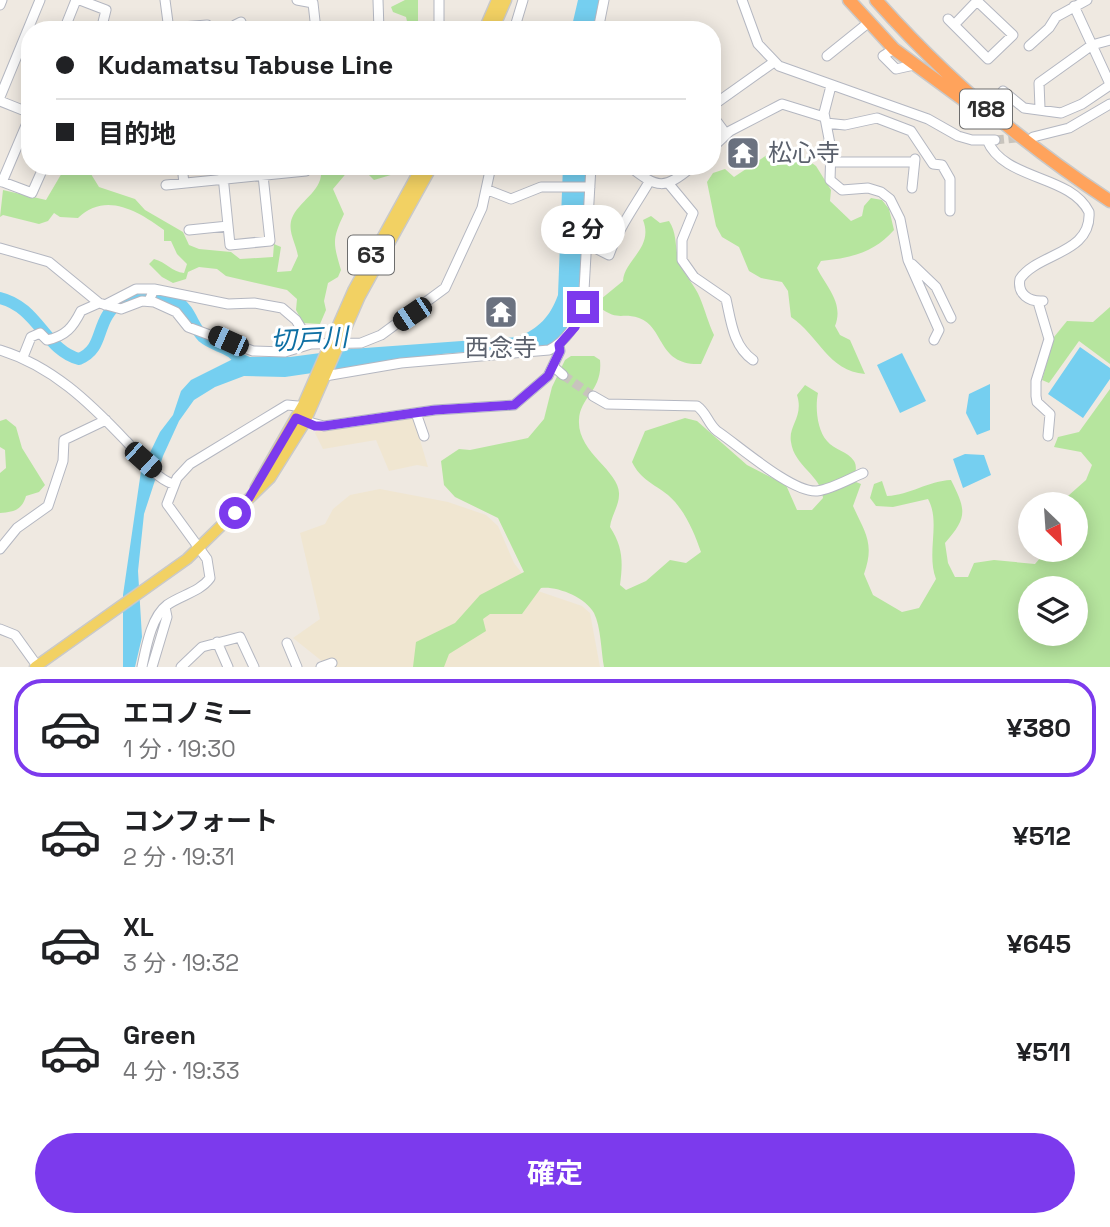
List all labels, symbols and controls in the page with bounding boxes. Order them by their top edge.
text: Kudamatsu Tabuse Line [98,48,393,82]
road number: 188 [960,90,1012,128]
text: 目的地 [98,117,176,151]
temple icon: 松心寺 [724,134,762,172]
place label: 松心寺 [768,137,840,168]
callout: 2 分 [541,205,625,254]
text: 2 分 [562,214,604,244]
road number: 63 [348,236,394,274]
route end [567,291,599,323]
temple icon: 西念寺 [482,293,520,331]
car [389,294,436,334]
water label: 切戸川 [269,320,352,358]
car [205,323,252,359]
place label: 西念寺 [465,332,537,363]
car [121,438,166,482]
north arrow [1018,492,1088,562]
map controls [1018,492,1088,646]
route start [219,497,251,529]
button: layers [1018,576,1088,646]
text: エコノミー [123,696,253,730]
icon: car [39,697,102,760]
text: ¥380 [1007,711,1071,745]
text: 1 分 · 19:30 [123,734,236,764]
text: コンフォート [123,804,278,838]
icon: car [39,805,102,868]
text: ¥512 [1013,819,1071,853]
text: 2 分 · 19:31 [123,842,235,872]
text: XL [123,910,154,944]
icon: car [39,913,102,976]
text: ¥645 [1007,927,1071,961]
text: 3 分 · 19:32 [123,948,239,978]
text: Green [123,1018,196,1052]
icon: car [39,1021,102,1084]
text: ¥511 [1016,1035,1071,1069]
text: 4 分 · 19:33 [123,1056,240,1086]
button: 確定 [35,1133,1075,1213]

